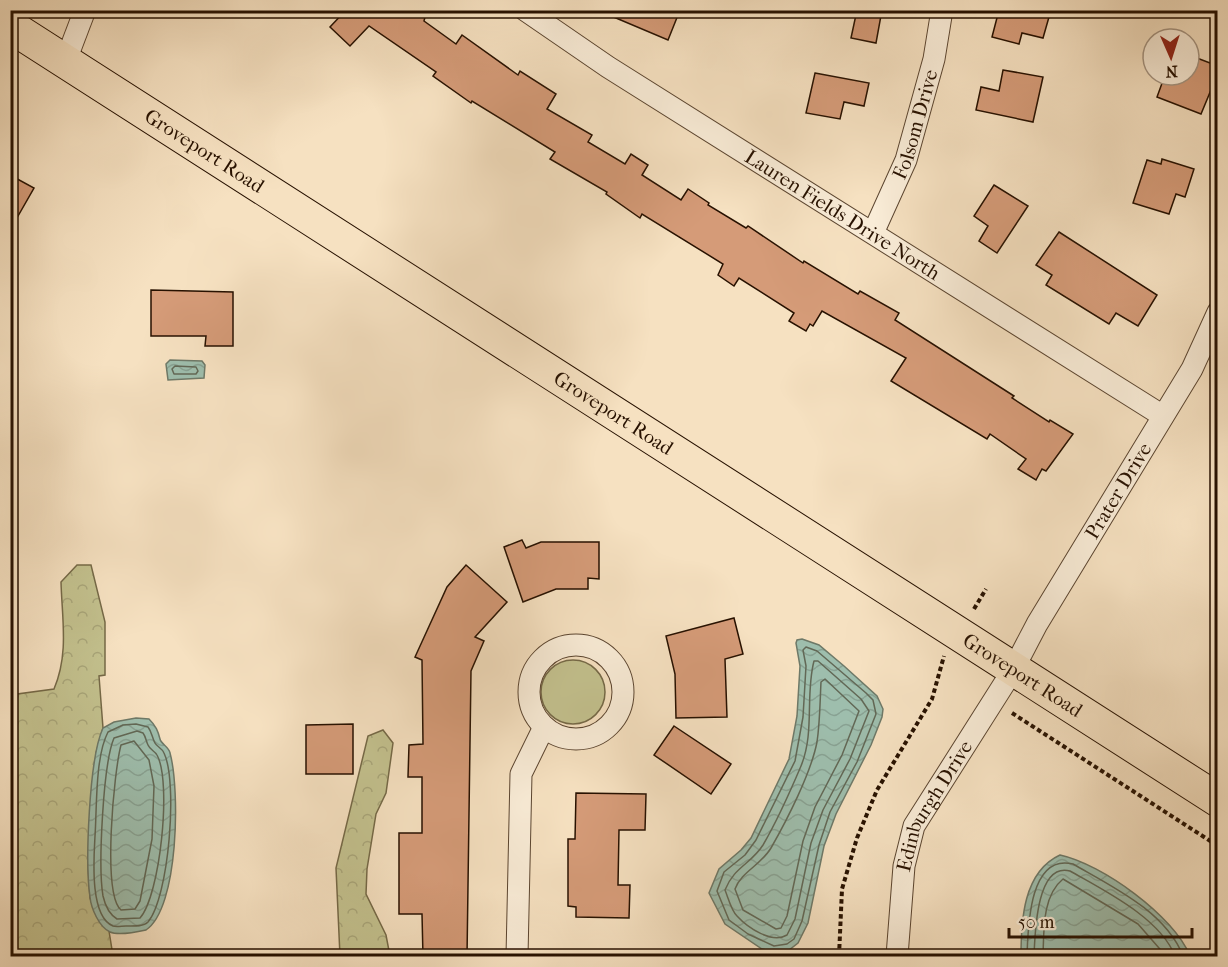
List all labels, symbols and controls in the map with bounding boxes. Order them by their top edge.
north arrow [1141,27,1201,87]
text: N [1164,62,1178,81]
street label: Folsom Drive [887,67,942,183]
street label: Groveport Road [140,104,269,198]
street label: Lauren Fields Drive North [741,145,945,285]
street label: Groveport Road [550,366,679,460]
street label: Prater Drive [1080,438,1156,543]
street label: Groveport Road [959,628,1088,722]
street label: Edinburgh Drive [892,736,977,874]
scale bar [1009,901,1192,939]
text: 50 m [1018,912,1055,933]

